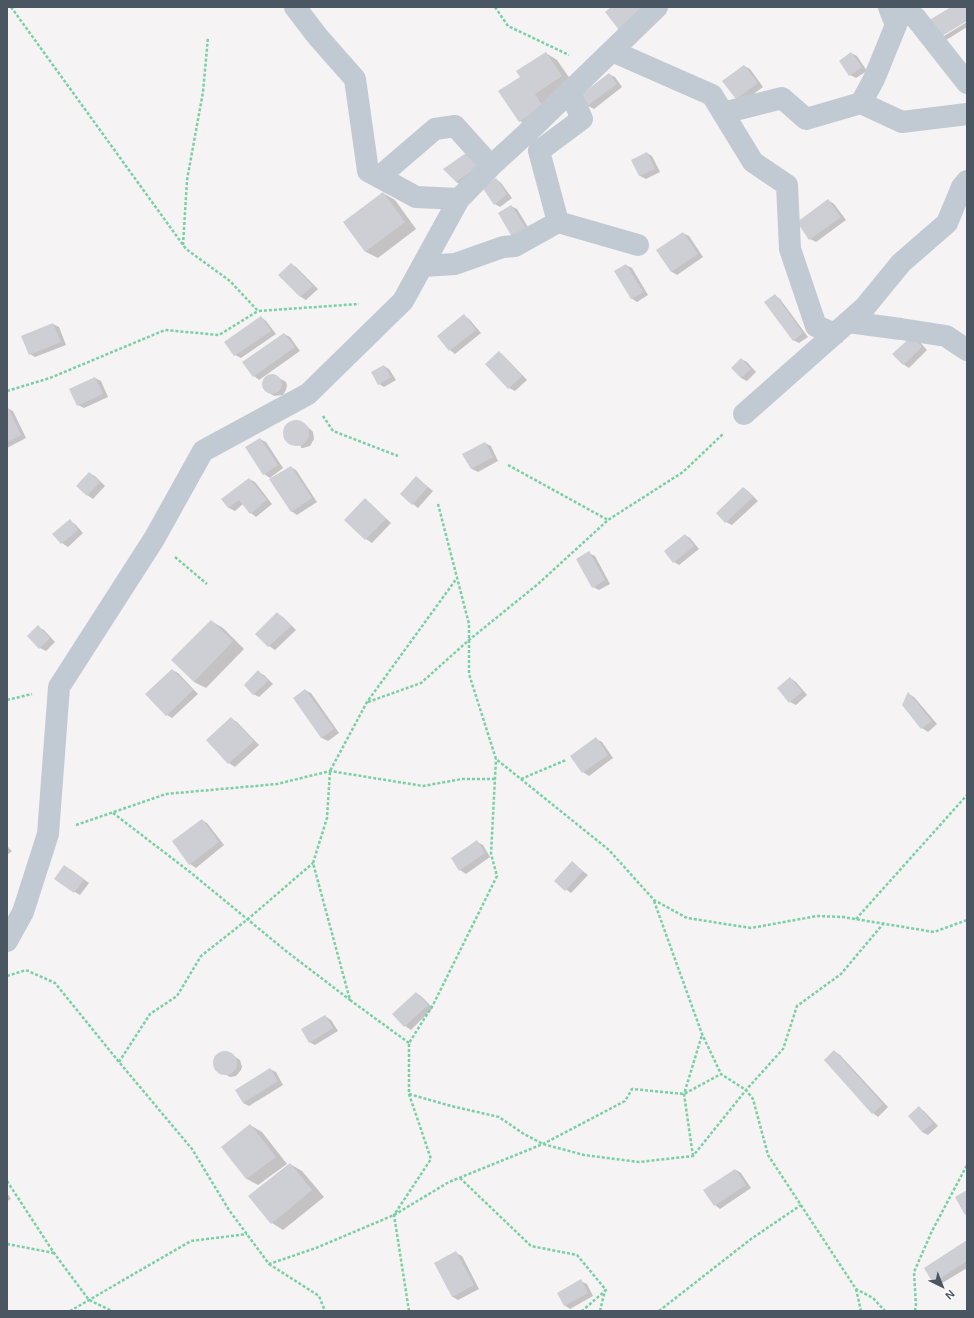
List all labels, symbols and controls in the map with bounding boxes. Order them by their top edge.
north arrow [922,1266,962,1306]
text: N [943,1288,957,1302]

